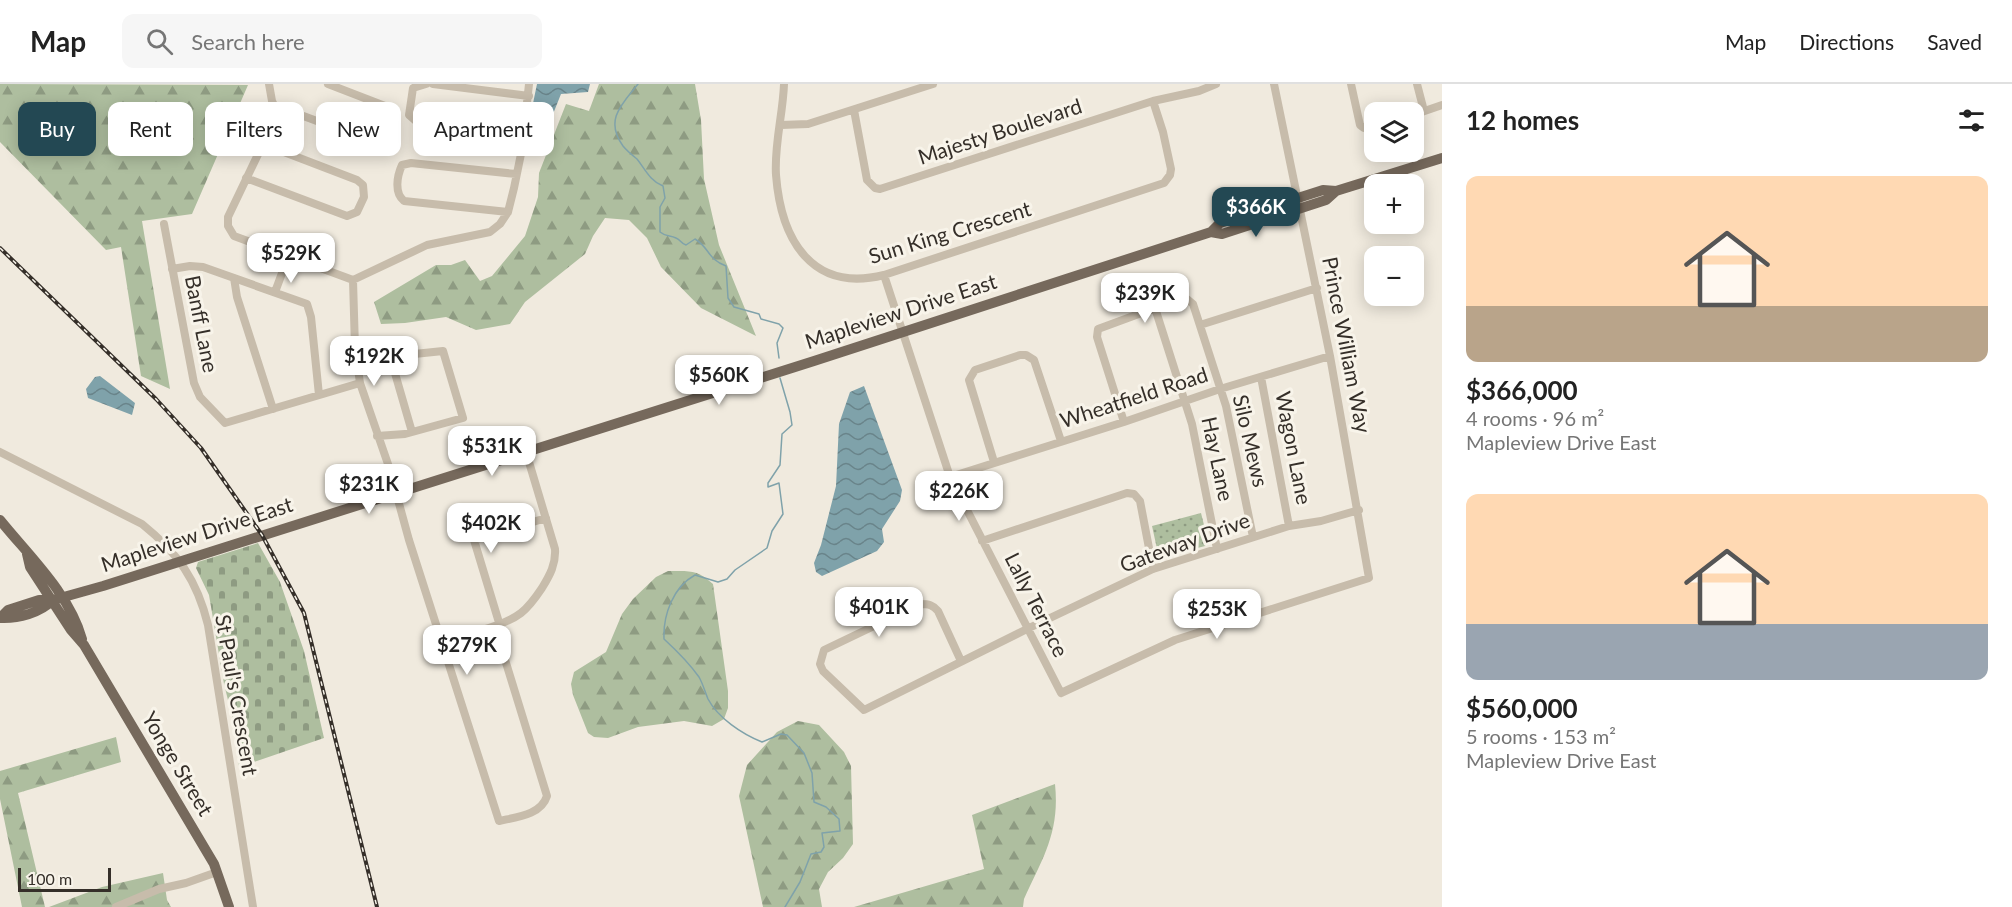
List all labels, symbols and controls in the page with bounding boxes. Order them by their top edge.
search box [122,14,542,68]
text: Map [30,24,86,58]
icon: search [143,25,176,58]
text: Search here [191,28,305,55]
text: Map [1725,29,1766,54]
text: Directions [1799,29,1894,54]
text: Saved [1927,29,1982,54]
street label: Majesty Boulevard [914,92,1085,169]
chip: Buy [18,102,96,156]
chip: Rent [108,102,193,156]
chip: Filters [205,102,304,156]
chip: New [316,102,401,156]
chip: Apartment [413,102,554,156]
map controls [1364,102,1424,306]
button: layers [1364,102,1424,162]
text: 12 homes [1466,104,1579,136]
icon: filters [1955,104,1988,137]
button: + [1364,174,1424,234]
pin: $366K [1214,187,1298,238]
text: $366K [1226,194,1286,218]
street label: Sun King Crescent [865,195,1034,268]
icon: home [1673,215,1781,323]
pin: $529K [249,233,333,284]
text: $529K [261,240,321,264]
button: − [1364,246,1424,306]
street label: Prince William Way [1318,255,1377,435]
street label: Mapleview Drive East [802,268,1000,353]
street label: Banff Lane [181,273,224,374]
pin: $239K [1103,273,1187,324]
text: $239K [1115,280,1175,304]
pin: $192K [332,336,416,387]
text: $192K [344,343,404,367]
pin: $560K [677,355,761,406]
street label: Wheatfield Road [1056,361,1211,432]
text: $560K [689,362,749,386]
text: $366,000 [1466,374,1578,406]
street label: Wagon Lane [1271,389,1318,506]
street label: Silo Mews [1229,392,1274,489]
text: 4 rooms · 96 m² [1466,406,1604,430]
street label: Hay Lane [1197,414,1240,503]
pin: $531K [450,426,534,477]
text: Mapleview Drive East [1466,430,1656,454]
text: $531K [462,433,522,457]
pin: $231K [327,464,411,515]
text: $231K [339,471,399,495]
pin: $226K [917,471,1001,522]
text: $226K [929,478,989,502]
street label: Mapleview Drive East [98,491,296,576]
pin: $402K [449,503,533,554]
street label: Gateway Drive [1116,507,1253,577]
text: $402K [461,510,521,534]
icon: home [1673,533,1781,641]
street label: Lally Terrace [1000,548,1074,661]
pin: $401K [837,587,921,638]
pin: $253K [1175,589,1259,640]
text: $401K [849,594,909,618]
text: $253K [1187,596,1247,620]
street label: St Paul's Crescent [211,612,264,778]
pin: $279K [425,625,509,676]
text: $279K [437,632,497,656]
text: $560,000 [1466,692,1578,724]
street label: Yonge Street [137,707,219,820]
text: 5 rooms · 153 m² [1466,724,1616,748]
text: Mapleview Drive East [1466,748,1656,772]
scale bar [18,865,111,892]
text: 100 m [27,869,72,888]

